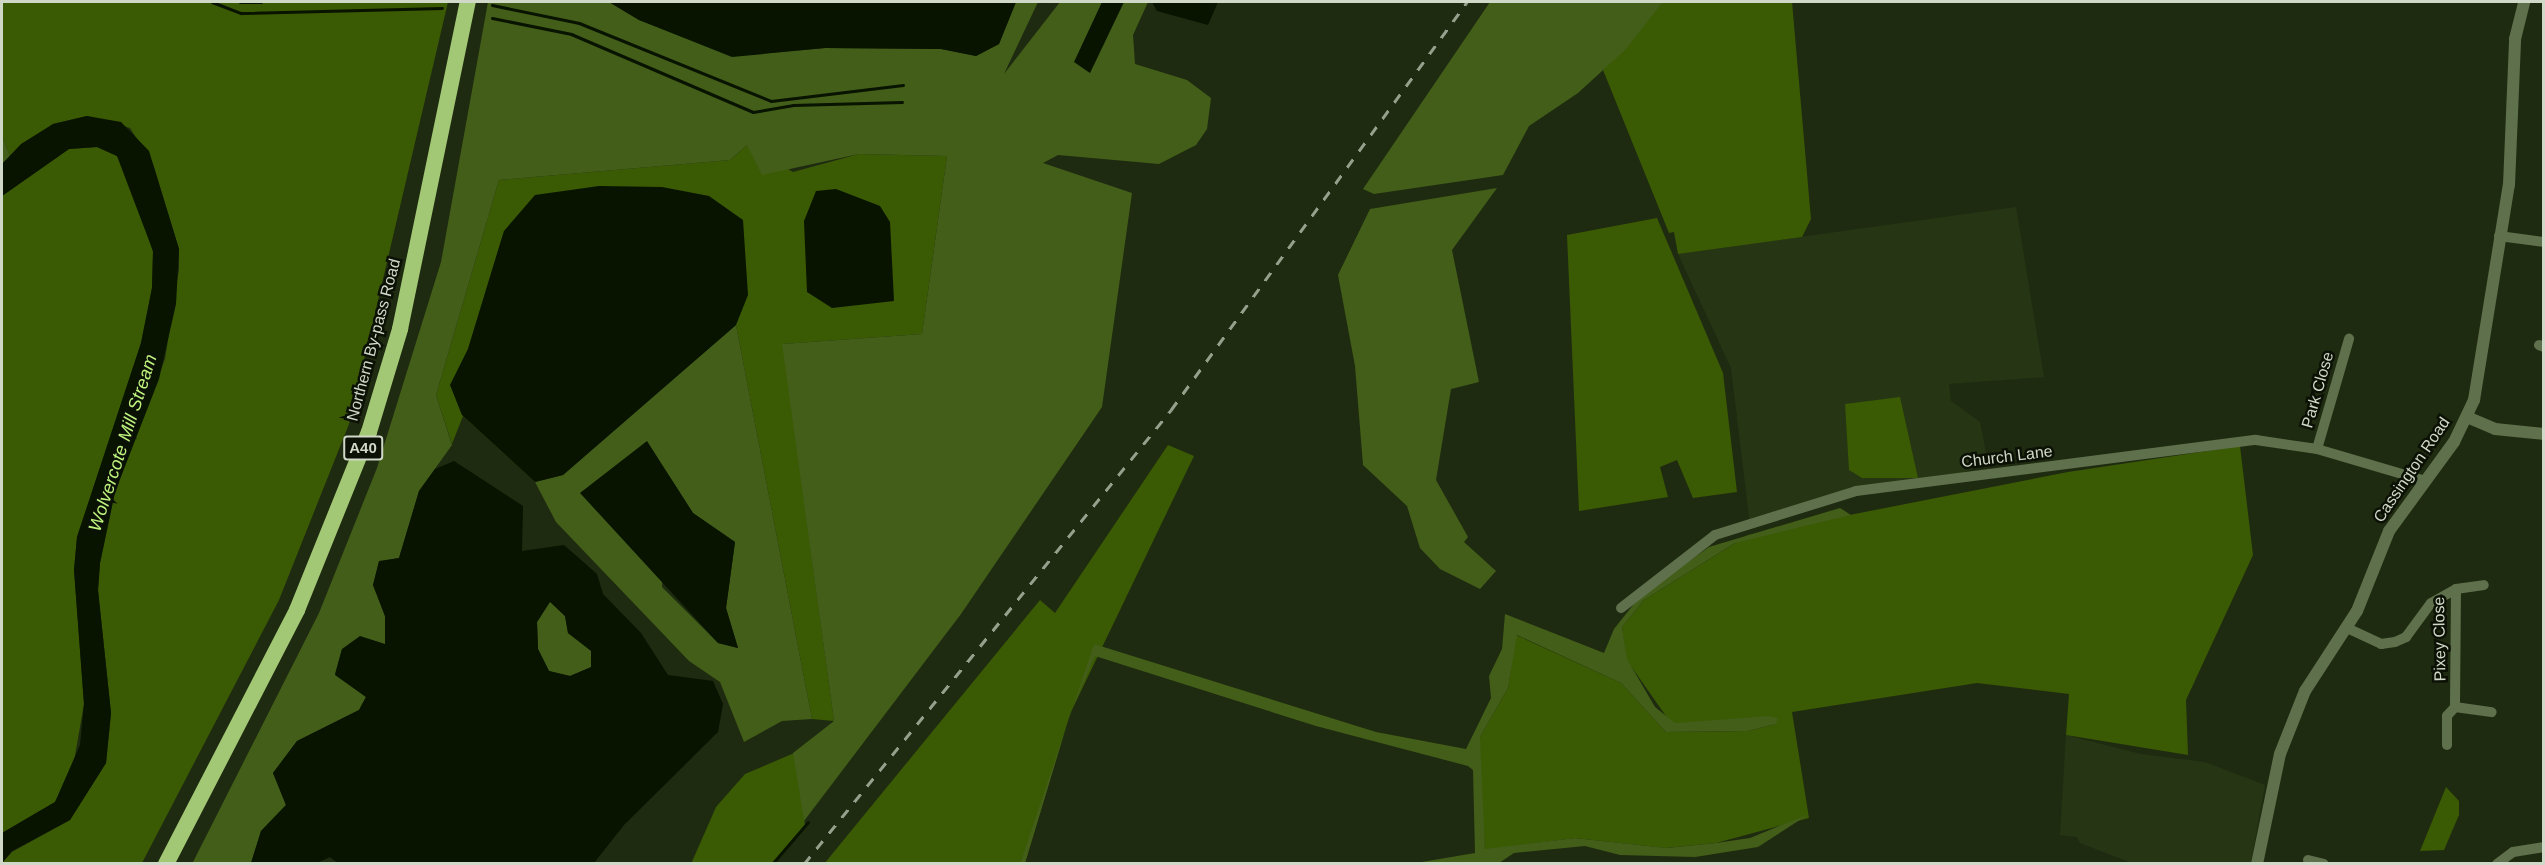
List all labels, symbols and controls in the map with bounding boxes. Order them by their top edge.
street label: Northern By-pass Road [343,257,405,423]
street label: Park Close [2298,350,2338,430]
water label: Wolvercote Mill Stream [84,352,162,534]
street label: Cassington Road [2370,414,2454,526]
road number: A40 [342,436,384,460]
street label: Church Lane [1960,442,2054,472]
street label: Pixey Close [2430,597,2450,681]

